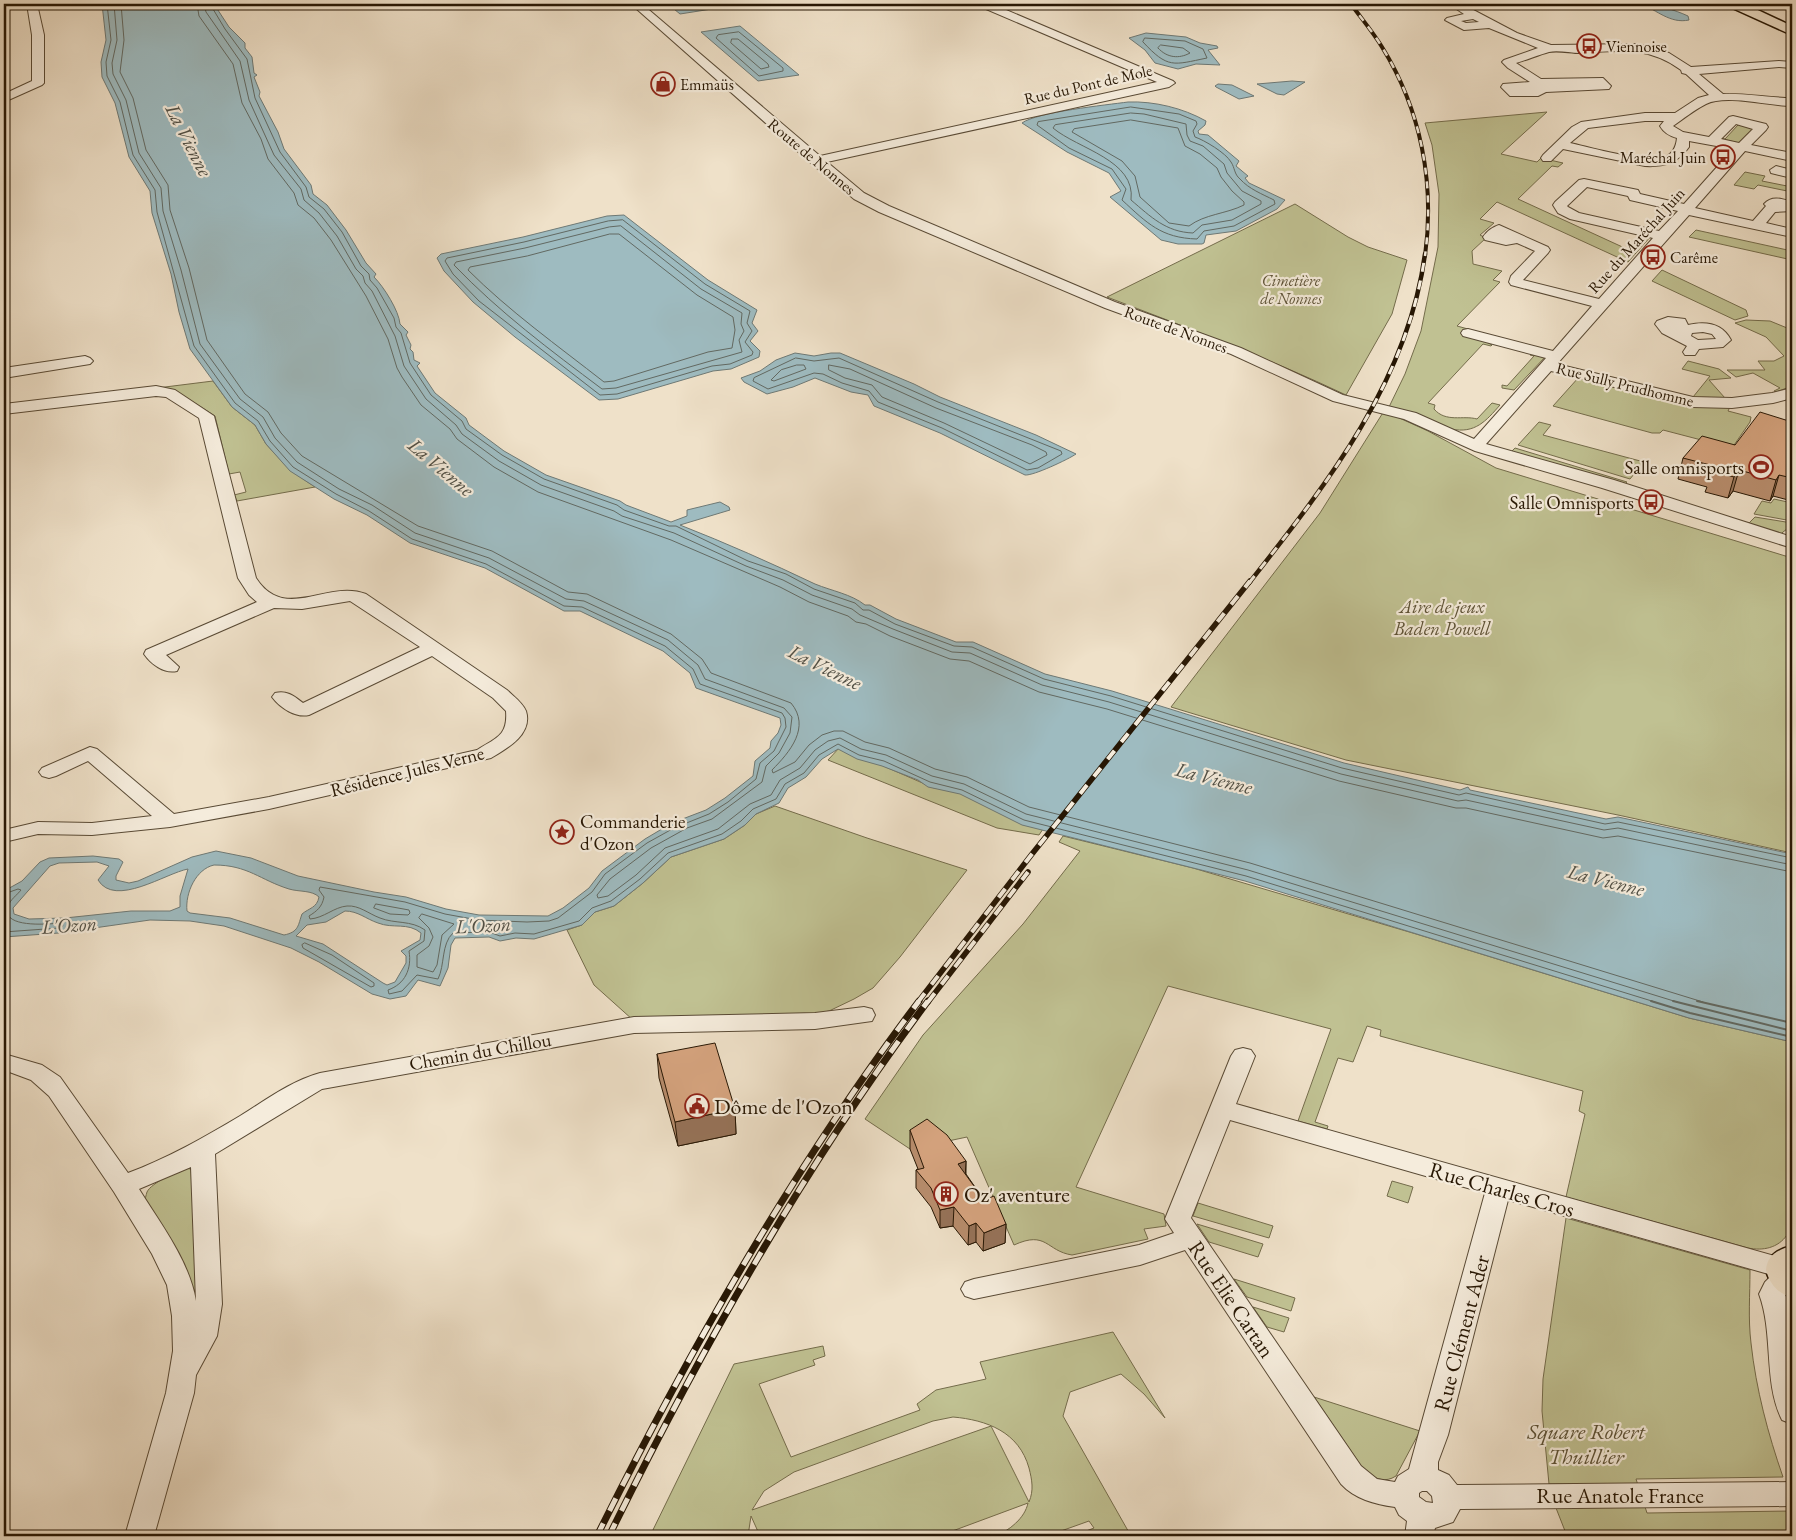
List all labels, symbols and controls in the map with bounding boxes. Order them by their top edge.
bus stop icon: Viennoise [1576,33,1602,59]
place label: Viennoise [1606,36,1667,57]
street label: Rue du Pont de Mole [1022,60,1154,109]
shop icon: Emmaüs [650,71,676,97]
place label: Emmaüs [680,74,734,95]
water label: La Vienne [159,98,218,181]
street label: Route de Nonnes [763,113,860,199]
bus stop icon: Maréchal Juin [1710,144,1736,170]
place label: Maréchal Juin [1620,147,1707,168]
street label: Rue du Maréchal Juin [1583,183,1690,298]
bus stop icon: Carême [1640,244,1666,270]
place label: Carême [1670,247,1718,268]
park label: Cimetière de Nonnes [1260,270,1322,309]
street label: Route de Nonnes [1121,301,1230,358]
street label: Rue Sully Prudhomme [1554,357,1696,412]
water label: La Vienne [402,431,480,502]
sports icon: Salle omnisports [1748,454,1774,480]
place label: Salle omnisports [1625,455,1744,480]
bus stop icon: Salle Omnisports [1638,489,1664,515]
place label: Salle Omnisports [1509,490,1634,515]
park label: Aire de jeux Baden Powell [1393,594,1491,641]
water label: La Vienne [783,638,866,696]
street label: Résidence Jules Verne [328,740,487,803]
water label: La Vienne [1172,756,1255,800]
place label: Commanderie d'Ozon [580,809,686,856]
place icon: Commanderie d'Ozon [549,819,575,845]
water label: La Vienne [1564,858,1647,902]
water label: L'Ozon [39,910,98,940]
water label: L'Ozon [453,911,512,939]
street label: Chemin du Chillou [407,1027,553,1076]
place label: Dôme de l'Ozon [714,1092,853,1121]
public building icon: Dôme de l'Ozon [684,1093,710,1119]
street label: Rue Charles Cros [1426,1155,1578,1224]
place label: Oz' aventure [964,1180,1070,1209]
building icon: Oz' aventure [933,1181,959,1207]
street label: Rue Elie Cartan [1182,1235,1282,1364]
street label: Rue Clément Ader [1427,1251,1496,1414]
park label: Square Robert Thuillier [1526,1417,1646,1471]
street label: Rue Anatole France [1536,1481,1704,1510]

